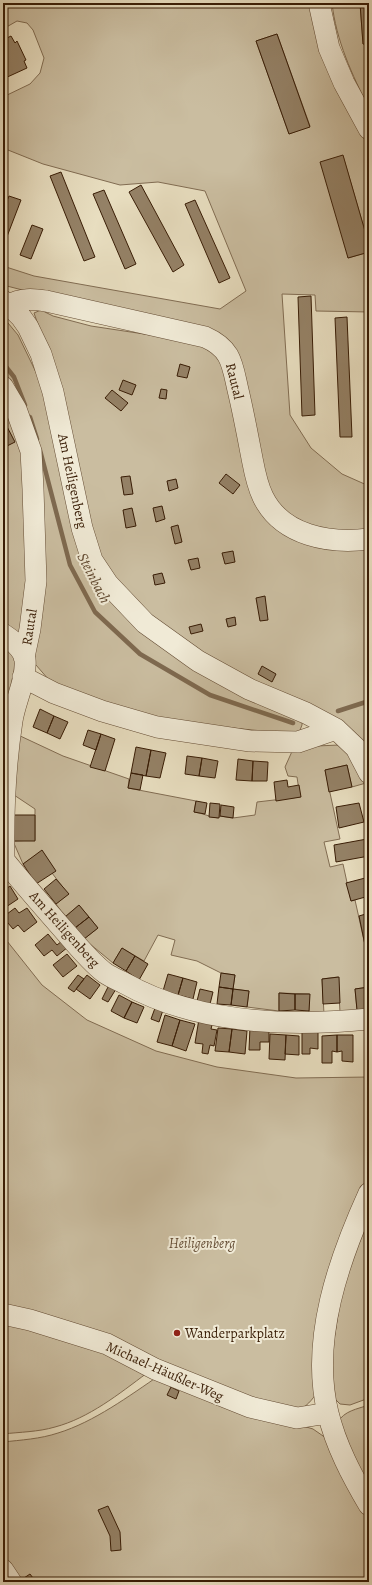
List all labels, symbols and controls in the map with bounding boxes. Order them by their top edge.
street label: Rautal [221,361,248,402]
street label: Am Heiligenberg [53,431,92,530]
water label: Steinbach [73,549,115,607]
street label: Rautal [17,607,42,647]
street label: Am Heiligenberg [24,886,104,972]
park label: Heiligenberg [169,1234,236,1253]
place label: Wanderparkplatz [184,1324,285,1343]
marker: Wanderparkplatz [172,1328,182,1338]
street label: Michael-Häußler-Weg [103,1337,227,1406]

